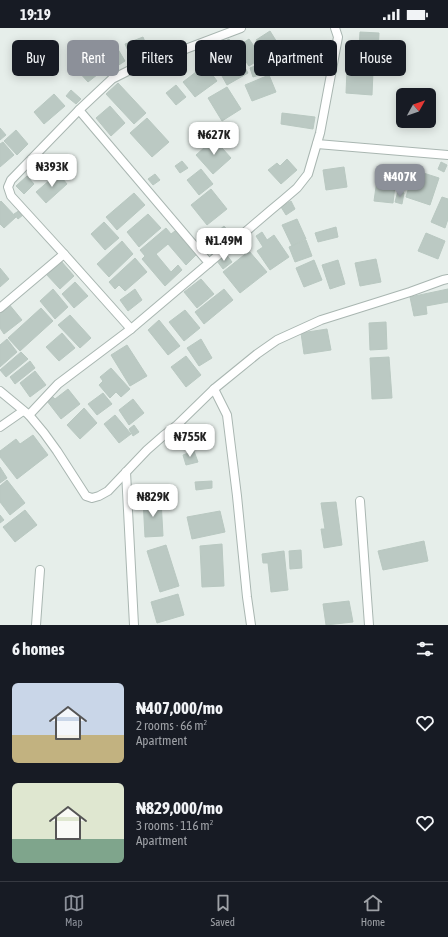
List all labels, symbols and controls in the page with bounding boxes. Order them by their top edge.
text: 19:19 [20,6,51,23]
chip: Buy [12,40,59,76]
chip: Rent [67,40,119,76]
chip: Filters [127,40,187,76]
chip: New [195,40,246,76]
chip: Apartment [254,40,337,76]
chip: House [345,40,406,76]
north arrow [396,88,436,128]
map controls [396,88,436,128]
pin: ₦627K [186,122,242,156]
text: ₦627K [198,127,230,142]
pin: ₦393K [24,154,80,188]
text: ₦393K [36,159,68,174]
pin: ₦407K [372,164,428,198]
text: ₦407K [384,169,416,184]
pin: ₦1.49M [191,228,257,262]
text: ₦1.49M [205,233,243,248]
pin: ₦755K [162,424,218,458]
text: ₦755K [174,429,206,444]
pin: ₦829K [125,484,181,518]
text: ₦829K [137,489,169,504]
icon: filters [414,638,436,660]
text: 6 homes [12,639,65,659]
text: ₦407,000/mo [136,698,223,718]
icon: home [44,699,92,747]
icon: heart [414,712,436,734]
text: 2 rooms · 66 m² [136,718,207,733]
text: Apartment [136,733,187,748]
text: ₦829,000/mo [136,798,223,818]
icon: home [44,799,92,847]
icon: heart [414,812,436,834]
text: 3 rooms · 116 m² [136,818,213,833]
text: Apartment [136,833,187,848]
tab: Map [63,892,85,928]
tab: Saved [211,892,235,928]
tab: Home [361,892,385,928]

